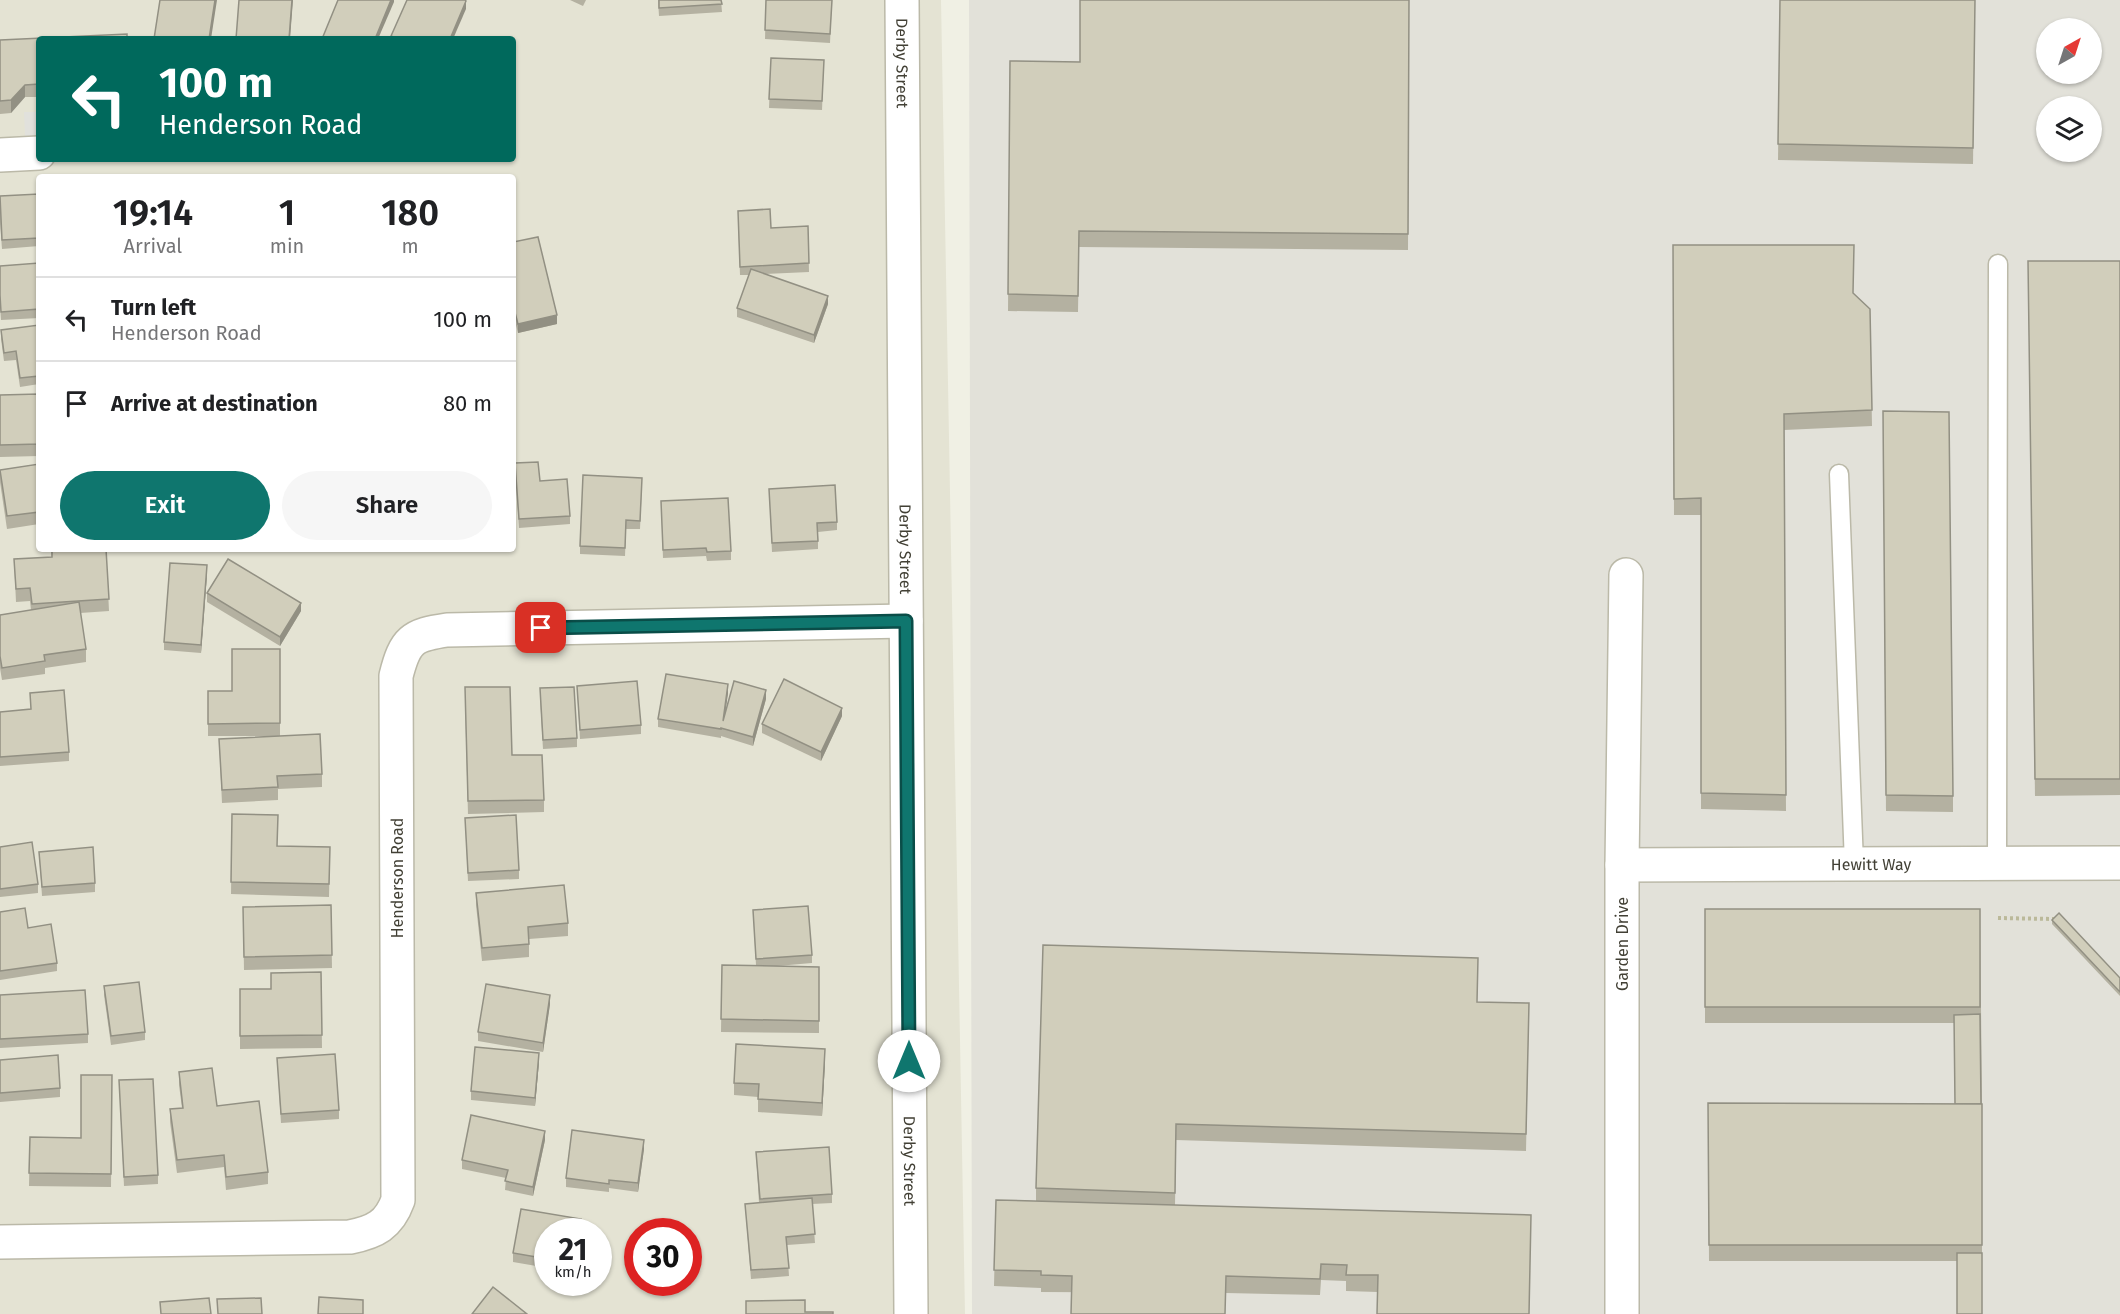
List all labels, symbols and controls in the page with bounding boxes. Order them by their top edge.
street label: Derby Street [892,18,912,108]
north arrow [2036,18,2102,84]
map controls [2036,18,2102,162]
text: 100 m [159,58,273,108]
icon: left [60,60,138,138]
button: layers [2036,96,2102,162]
text: Henderson Road [159,109,362,141]
text: 19:14 [113,191,193,235]
text: 1 [279,191,295,235]
text: 180 [381,191,439,235]
text: Arrival [124,234,182,258]
text: min [270,234,304,258]
text: m [402,234,419,258]
text: Turn left [111,294,196,321]
icon: left [60,303,93,336]
text: 100 m [433,306,492,333]
text: Henderson Road [111,321,262,345]
icon: arrive [60,387,93,420]
text: Arrive at destination [111,390,318,417]
text: 80 m [443,390,492,417]
button: Exit [60,471,270,540]
button: Share [282,471,492,540]
street label: Derby Street [895,504,915,594]
pin [515,602,566,653]
icon: arrive [524,611,557,644]
street label: Henderson Road [388,818,407,938]
street label: Hewitt Way [1831,855,1911,874]
street label: Garden Drive [1613,897,1632,991]
position arrow [877,1029,941,1093]
street label: Derby Street [900,1116,919,1206]
speed limit sign: 30 [624,1218,702,1296]
text: 21 [559,1232,587,1268]
text: km/h [554,1263,592,1281]

